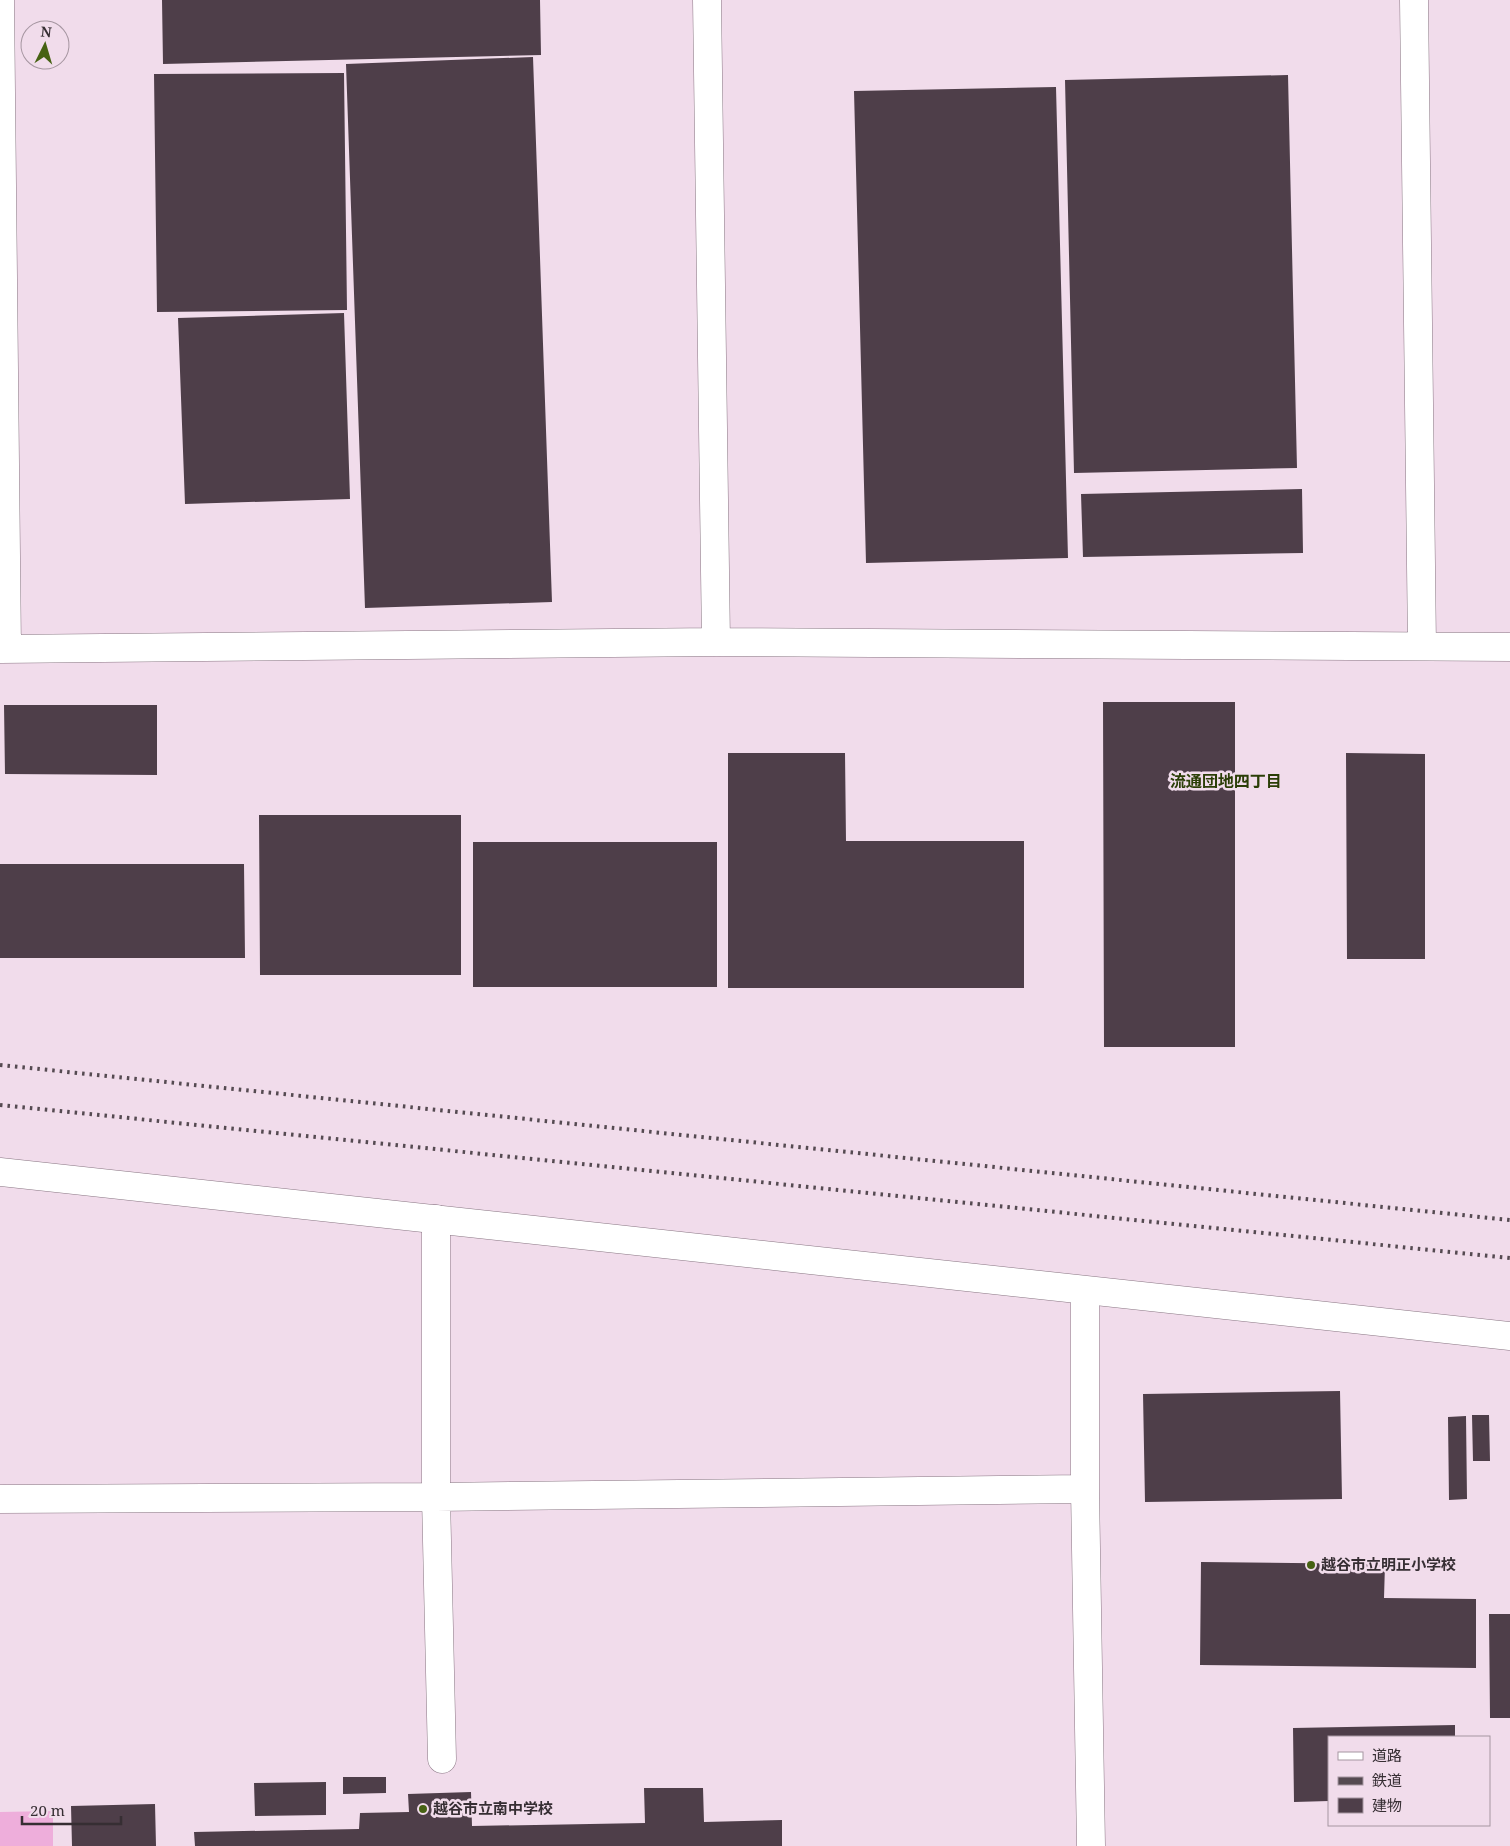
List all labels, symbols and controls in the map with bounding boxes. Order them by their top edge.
north arrow [20,20,70,70]
text: N [40,22,53,41]
district label: 流通団地四丁目 [1170,770,1282,792]
place label: 越谷市立明正小学校 [1321,1554,1456,1574]
marker: 越谷市立明正小学校 [1305,1559,1317,1571]
legend [1328,1736,1490,1826]
text: 道路 [1372,1745,1402,1765]
text: 鉄道 [1372,1770,1402,1790]
scale bar [22,1794,121,1826]
text: 建物 [1372,1795,1402,1815]
place label: 越谷市立南中学校 [433,1798,553,1818]
text: 20 m [30,1800,65,1820]
marker: 越谷市立南中学校 [417,1803,429,1815]

